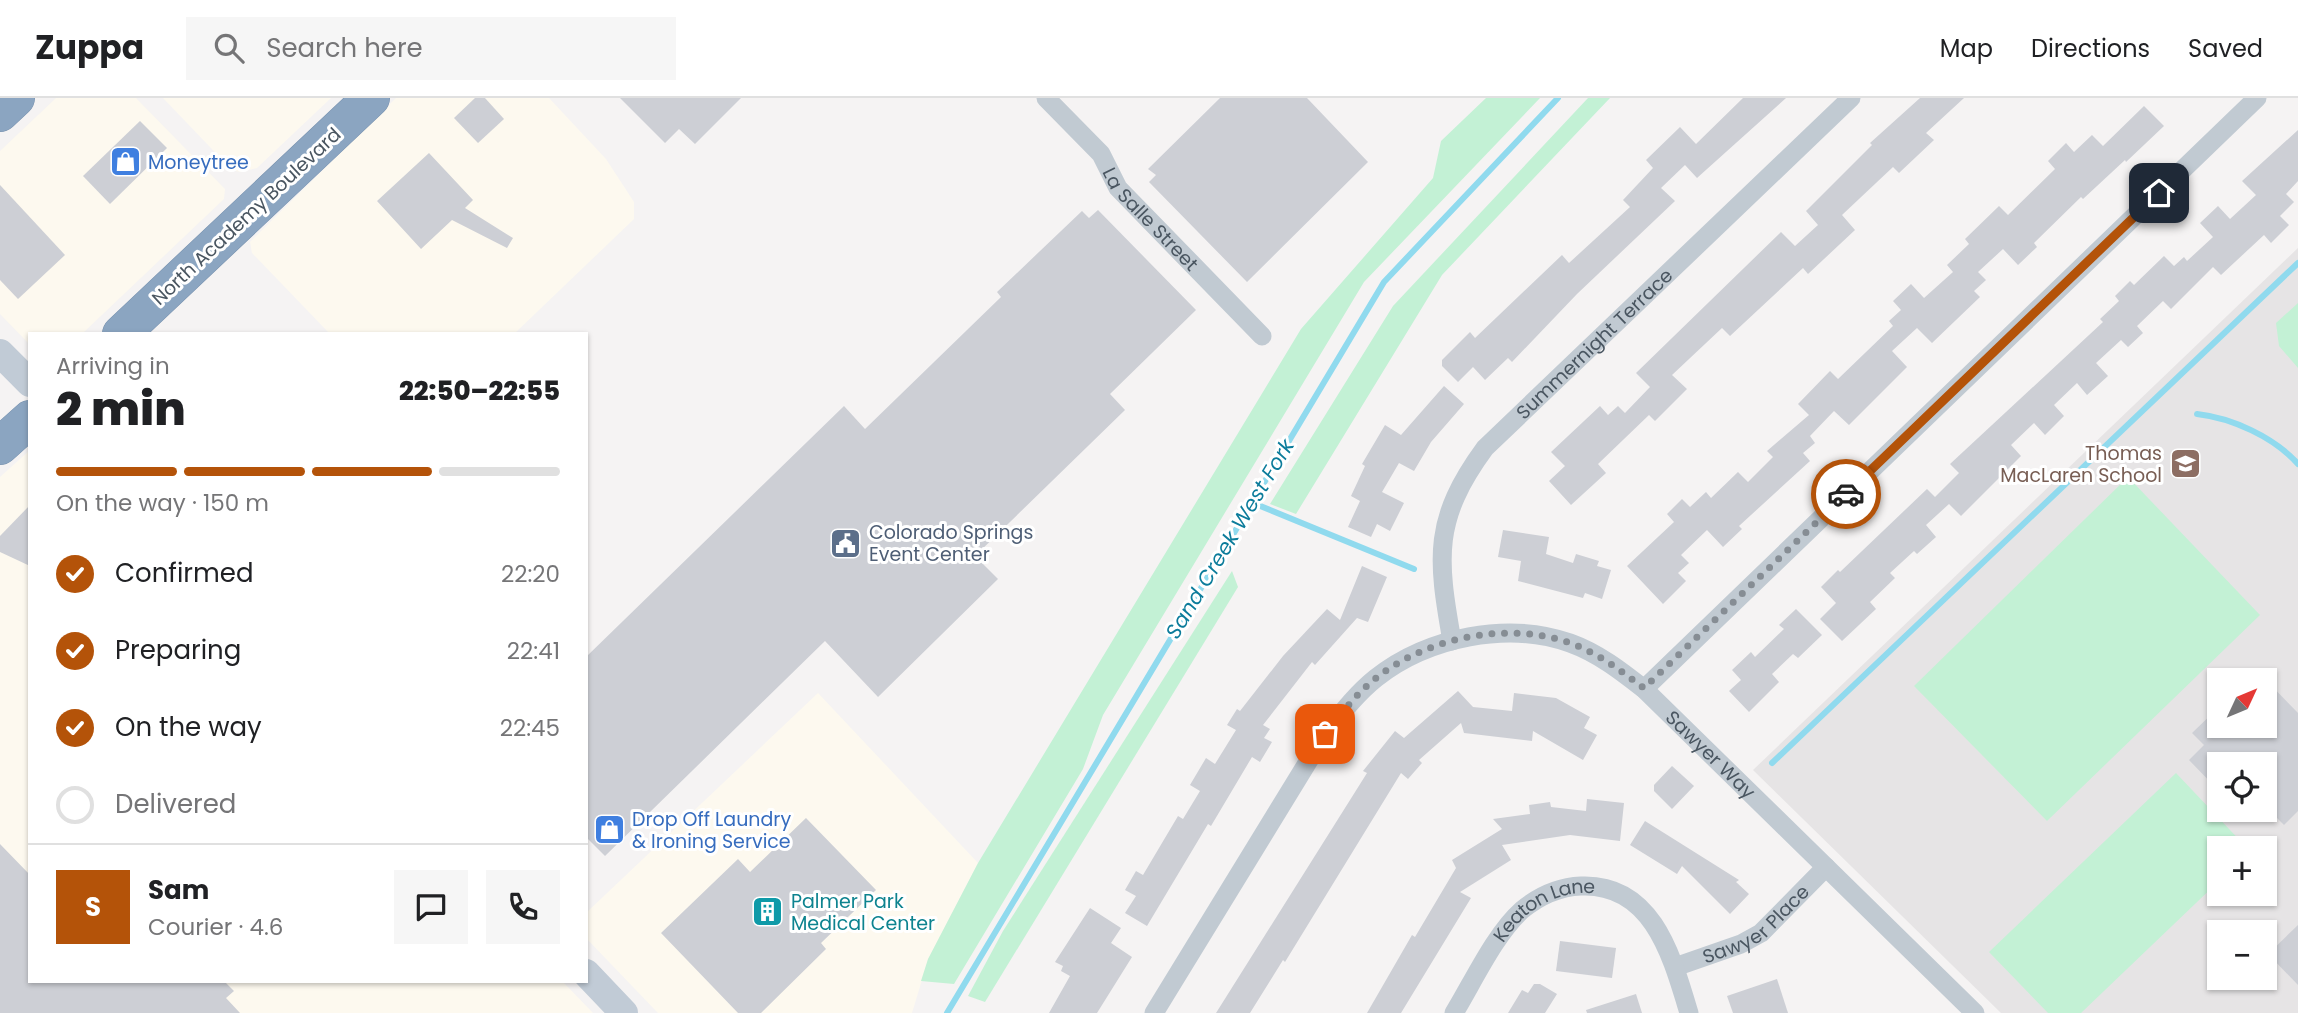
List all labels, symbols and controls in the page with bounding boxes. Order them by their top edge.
search box [186,17,676,80]
text: Zuppa [35,24,144,71]
icon: search [210,29,248,67]
text: Search here [266,30,423,66]
text: Map [1940,32,1993,65]
text: Directions [2031,32,2150,65]
text: Saved [2188,32,2263,65]
street label: North Academy Boulevard [146,121,347,311]
shop icon: Moneytree [108,145,142,179]
place label: Moneytree [148,149,249,176]
street label: La Salle Street [1096,163,1204,277]
pin [2129,163,2189,223]
icon: home [2140,174,2178,212]
street label: Summernight Terrace [1510,262,1679,425]
text: Arriving in [56,350,170,382]
text: 22:50–22:55 [399,373,560,409]
text: 2 min [56,377,186,441]
water label: Sand Creek West Fork [1158,432,1301,644]
place label: Thomas MacLaren School [2000,440,2162,489]
school or university icon: Thomas MacLaren School [2168,447,2202,481]
courier [1811,459,1881,529]
icon: car [1827,475,1865,513]
text: On the way · 150 m [56,487,269,519]
place label: Colorado Springs Event Center [869,519,1033,568]
public building icon: Colorado Springs Event Center [829,526,863,560]
icon: check [56,555,94,593]
text: Confirmed [115,555,253,591]
text: 22:20 [501,558,560,590]
icon: check [56,632,94,670]
text: Preparing [115,632,241,668]
text: 22:41 [507,635,560,667]
north arrow [2207,668,2277,738]
map controls [2207,668,2277,990]
pin [1295,704,1355,764]
street label: Sawyer Way [1659,704,1762,805]
icon: check [56,709,94,747]
text: On the way [115,709,262,745]
text: 22:45 [500,712,560,744]
icon: bag [1306,715,1344,753]
button: locate [2207,752,2277,822]
text: Delivered [115,786,236,822]
place label: Drop Off Laundry & Ironing Service [632,806,791,855]
shop icon: Drop Off Laundry & Ironing Service [592,813,626,847]
button: + [2207,836,2277,906]
button: chat [394,870,468,944]
button: phone [486,870,560,944]
text: Sam [148,872,209,908]
street label: Keaton Lane [1487,873,1596,948]
street label: Sawyer Place [1699,879,1815,970]
place label: Palmer Park Medical Center [791,888,935,937]
text: S [85,889,101,925]
building icon: Palmer Park Medical Center [751,895,785,929]
text: Courier · 4.6 [148,911,283,943]
button: − [2207,920,2277,990]

